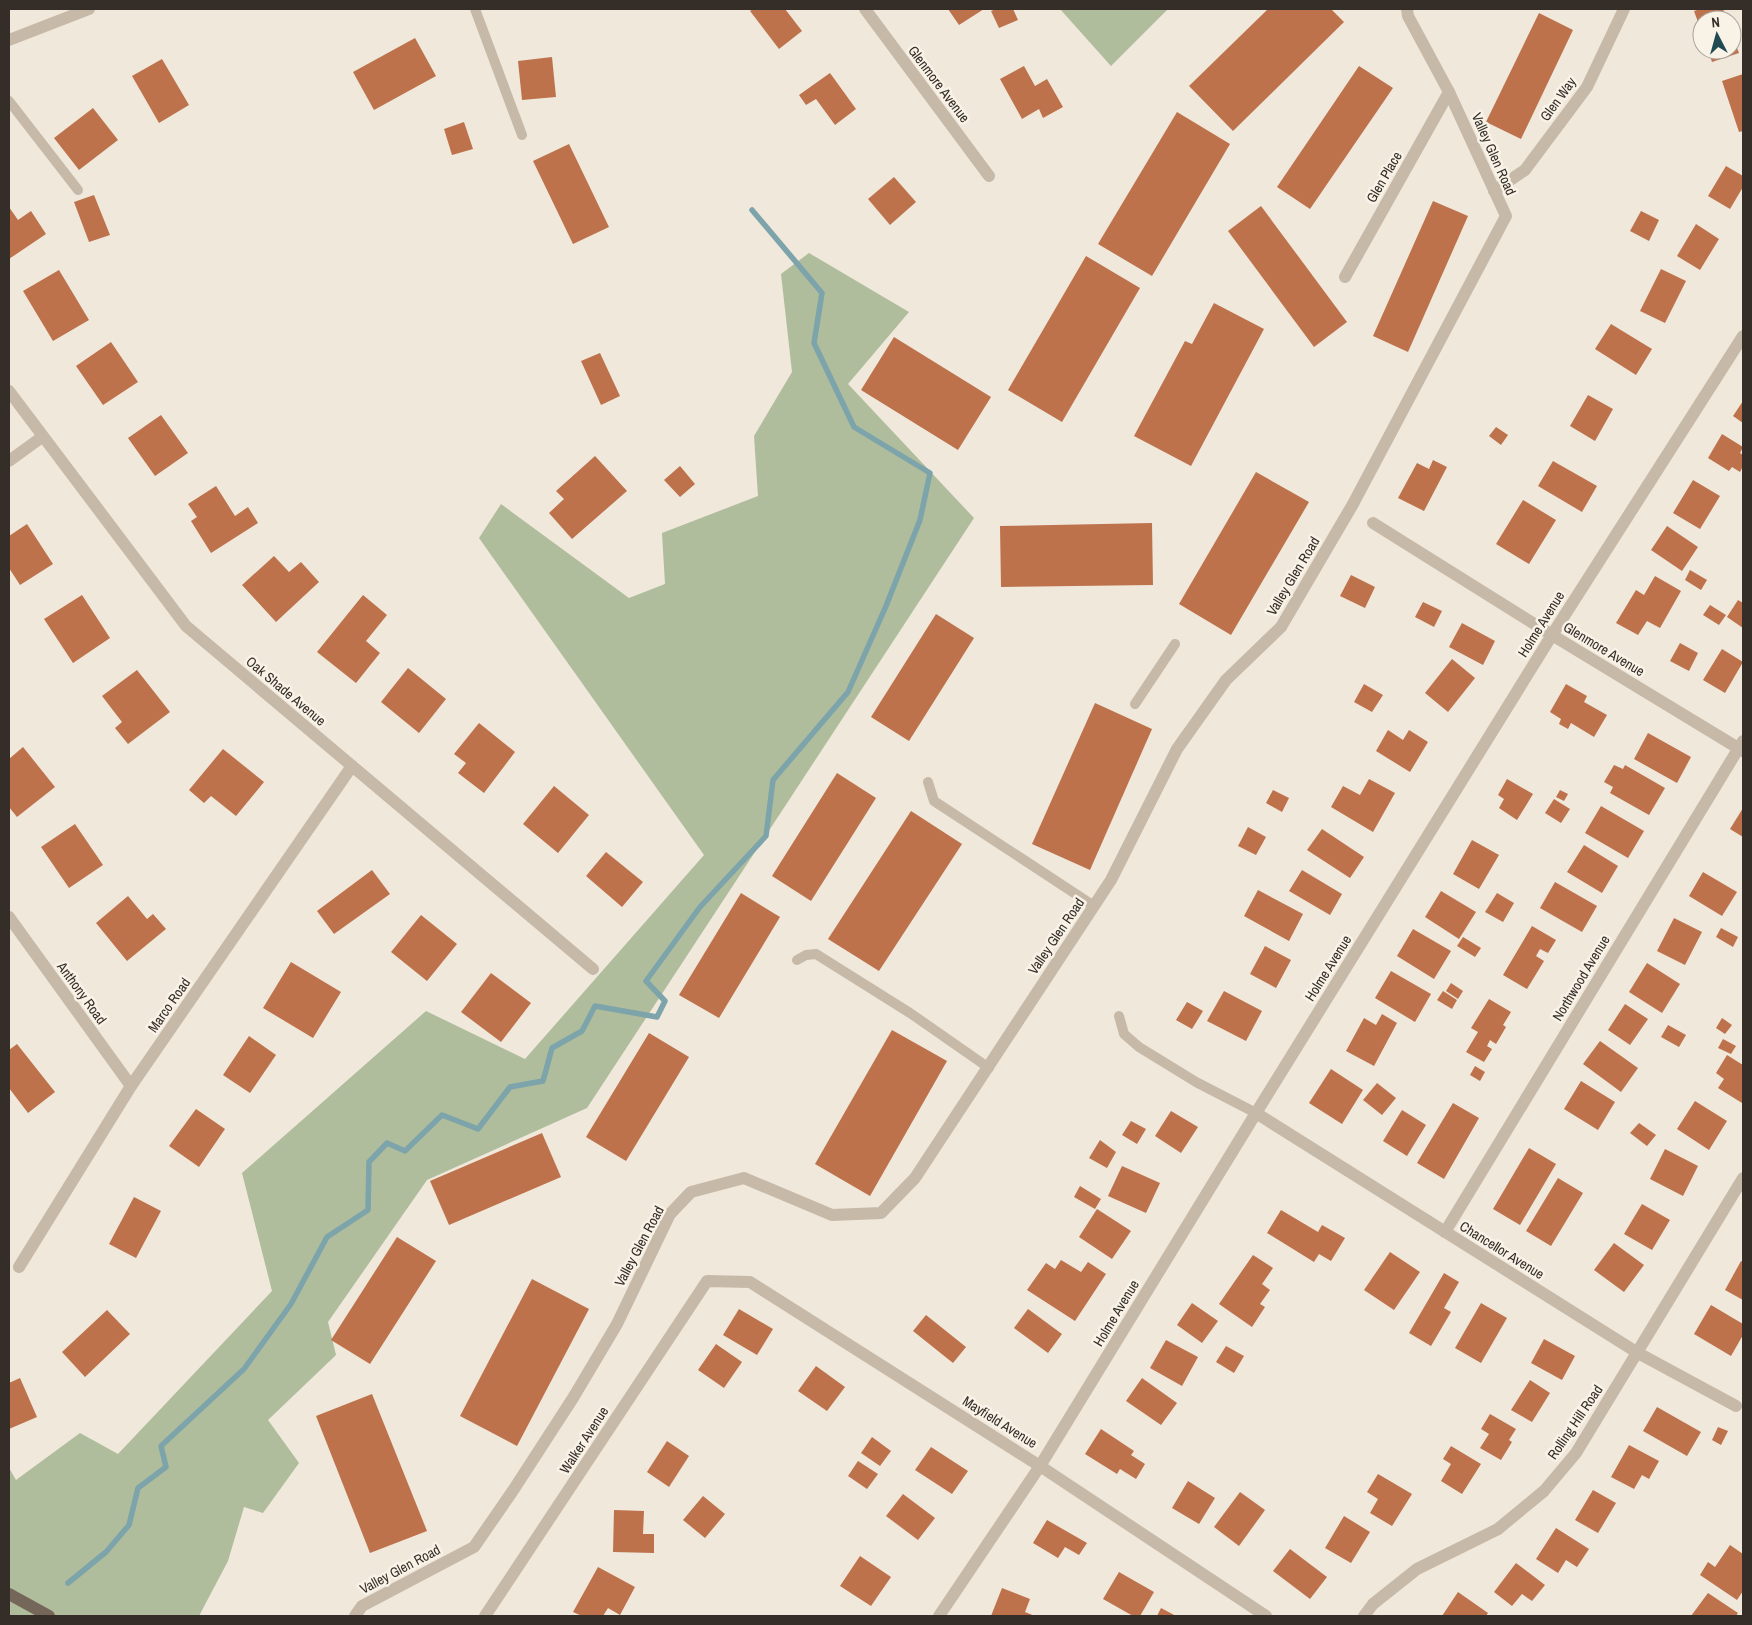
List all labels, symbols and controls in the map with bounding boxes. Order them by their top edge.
north arrow [1692,10,1742,60]
text: N [1711,13,1721,31]
street label: Glenmore Avenue [904,42,974,126]
street label: Glen Way [1536,73,1580,125]
street label: Valley Glen Road [1468,110,1520,198]
street label: Glen Place [1362,148,1406,206]
street label: Valley Glen Road [1262,533,1324,619]
street label: Holme Avenue [1514,588,1568,660]
street label: Glenmore Avenue [1560,618,1648,680]
street label: Oak Shade Avenue [242,652,330,730]
street label: Valley Glen Road [1024,894,1088,978]
street label: Holme Avenue [1301,932,1355,1004]
street label: Northwood Avenue [1548,932,1614,1024]
street label: Anthony Road [53,957,111,1028]
street label: Marco Road [144,974,194,1036]
street label: Valley Glen Road [610,1203,668,1289]
street label: Chancellor Avenue [1456,1217,1548,1283]
street label: Holme Avenue [1089,1276,1143,1350]
street label: Rolling Hill Road [1543,1381,1607,1463]
street label: Mayfield Avenue [959,1392,1041,1452]
street label: Walker Avenue [556,1403,612,1477]
street label: Valley Glen Road [357,1540,443,1598]

